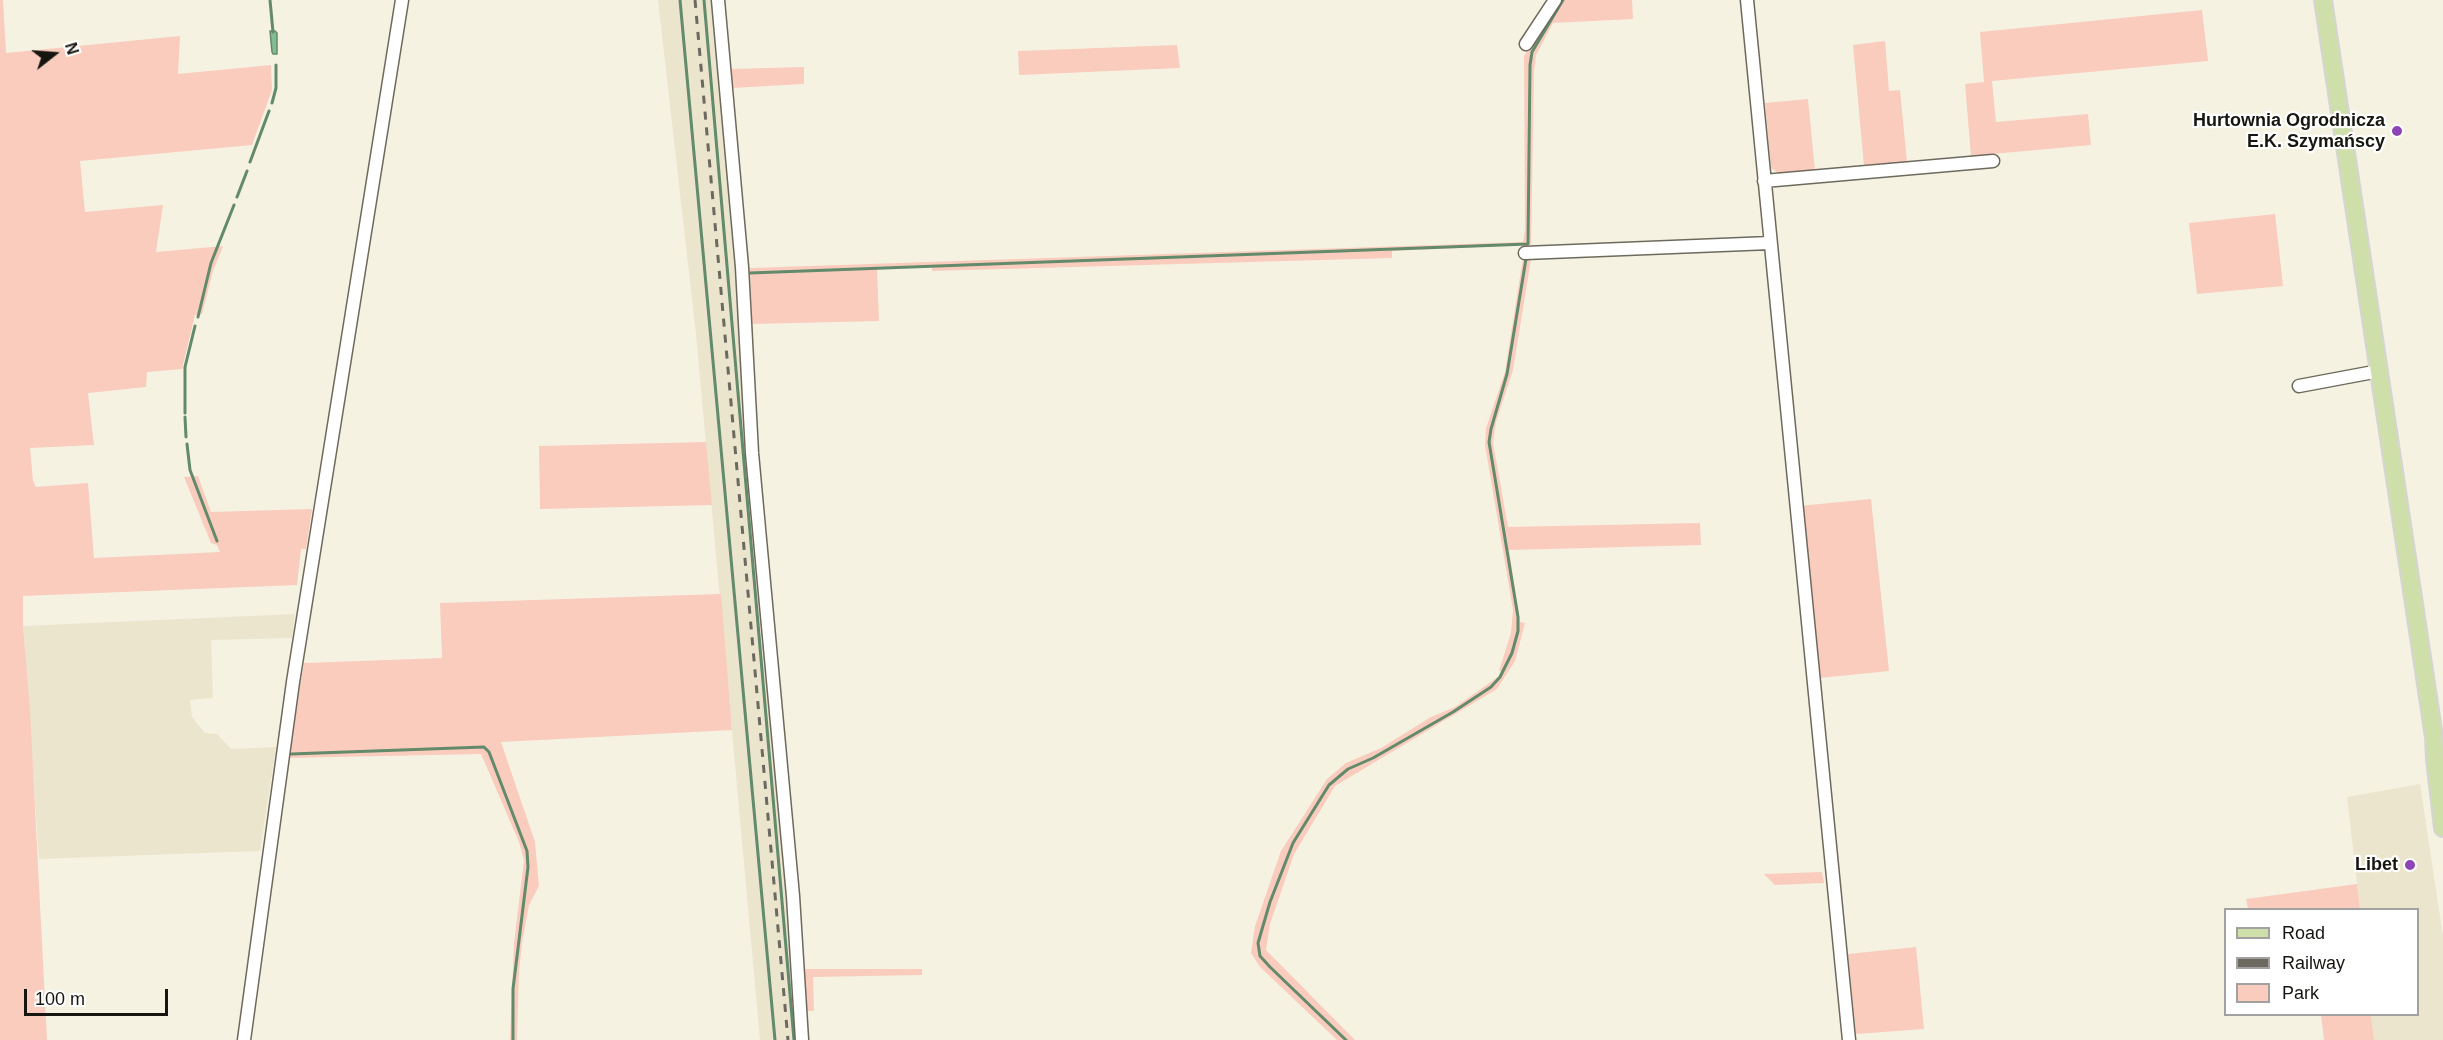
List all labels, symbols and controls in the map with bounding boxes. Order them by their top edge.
north arrow [24,24,84,84]
text: N [62,41,82,57]
place label: Hurtownia Ogrodnicza E.K. Szymańscy [2193,110,2385,152]
marker: Hurtownia Ogrodnicza E.K. Szymańscy [2390,124,2404,138]
place label: Libet [2355,854,2398,876]
marker: Libet [2403,858,2417,872]
legend [2224,908,2419,1016]
text: Road [2282,923,2325,943]
text: Railway [2282,953,2345,973]
scale bar [27,977,171,1015]
text: Park [2282,983,2319,1003]
text: 100 m [35,989,85,1009]

